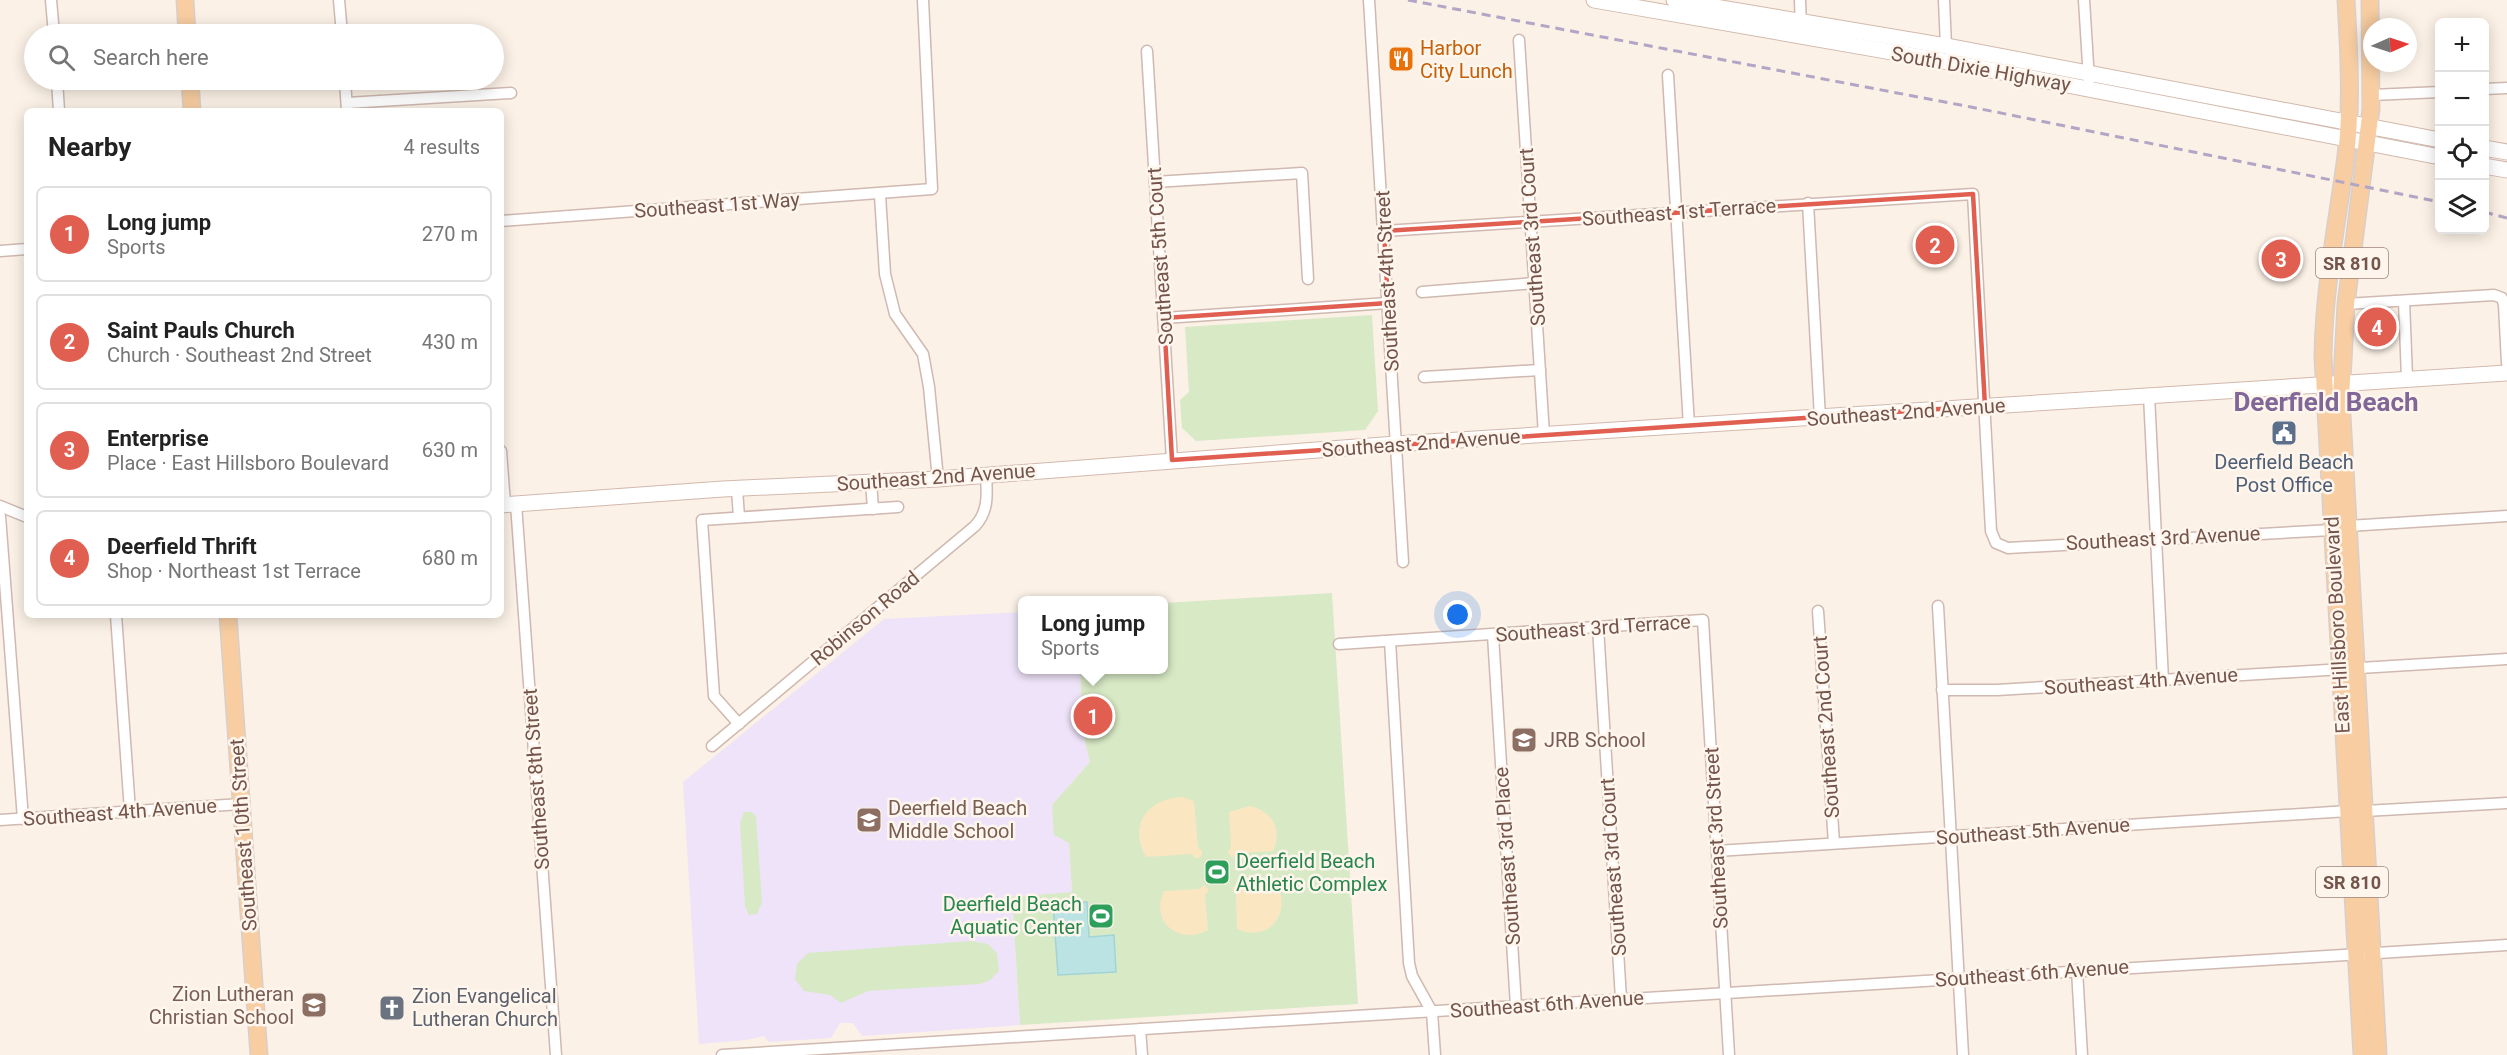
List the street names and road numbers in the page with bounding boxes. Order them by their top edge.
street label: South Dixie Highway [1889,41,2073,97]
street label: Southeast 3rd Court [1514,147,1550,327]
street label: Southeast 5th Court [1142,166,1178,346]
street label: Southeast 1st Way [633,187,801,223]
street label: Southeast 4th Street [1370,190,1404,372]
street label: Southeast 1st Terrace [1581,193,1777,231]
road number: SR 810 [2316,248,2388,278]
street label: Southeast 2nd Avenue [1806,393,2006,431]
street label: Southeast 2nd Avenue [1321,424,1521,462]
street label: Southeast 2nd Avenue [836,458,1036,496]
street label: East Hillsboro Boulevard [2319,516,2355,734]
street label: Southeast 3rd Avenue [2065,521,2261,555]
street label: Robinson Road [806,566,924,670]
street label: Southeast 3rd Terrace [1495,609,1691,647]
street label: Southeast 2nd Court [1808,635,1844,819]
street label: Southeast 4th Avenue [2043,662,2239,700]
street label: Southeast 8th Street [518,688,554,870]
street label: Southeast 10th Street [224,738,262,932]
street label: Southeast 3rd Street [1699,746,1733,930]
street label: Southeast 3rd Place [1489,766,1525,946]
street label: Southeast 3rd Court [1595,777,1631,957]
street label: Southeast 4th Avenue [22,793,218,831]
street label: Southeast 5th Avenue [1935,812,2131,850]
road number: SR 810 [2316,867,2388,897]
street label: Southeast 6th Avenue [1934,954,2130,992]
street label: Southeast 6th Avenue [1449,985,1645,1023]

